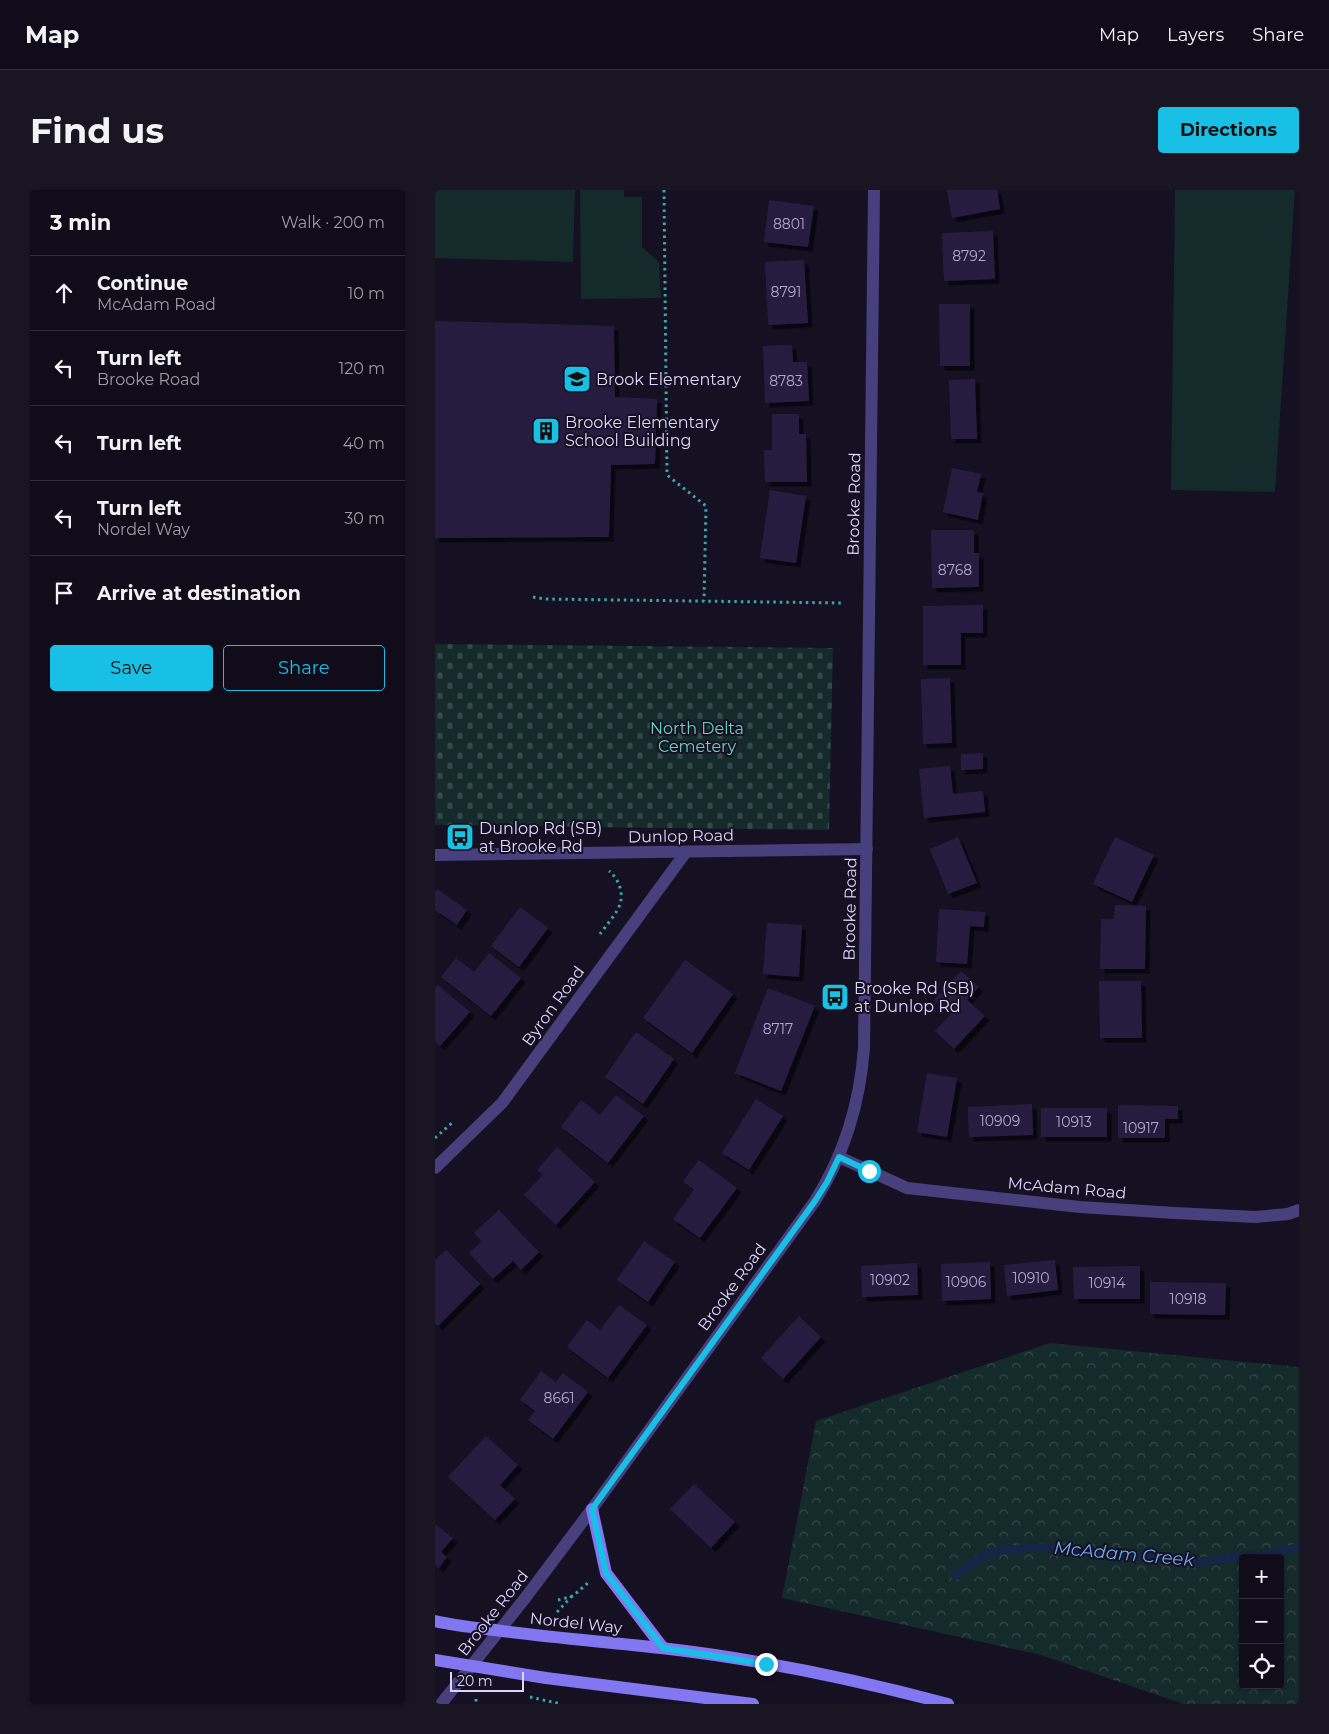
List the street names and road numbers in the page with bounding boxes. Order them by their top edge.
street label: Brooke Road [844,452,864,556]
street label: Dunlop Road [628,826,734,846]
street label: Brooke Road [840,857,860,961]
street label: Byron Road [518,962,588,1050]
street label: McAdam Road [1007,1173,1127,1203]
street label: Brooke Road [694,1240,770,1334]
street label: Brooke Road [454,1566,532,1660]
street label: Nordel Way [529,1609,624,1637]

